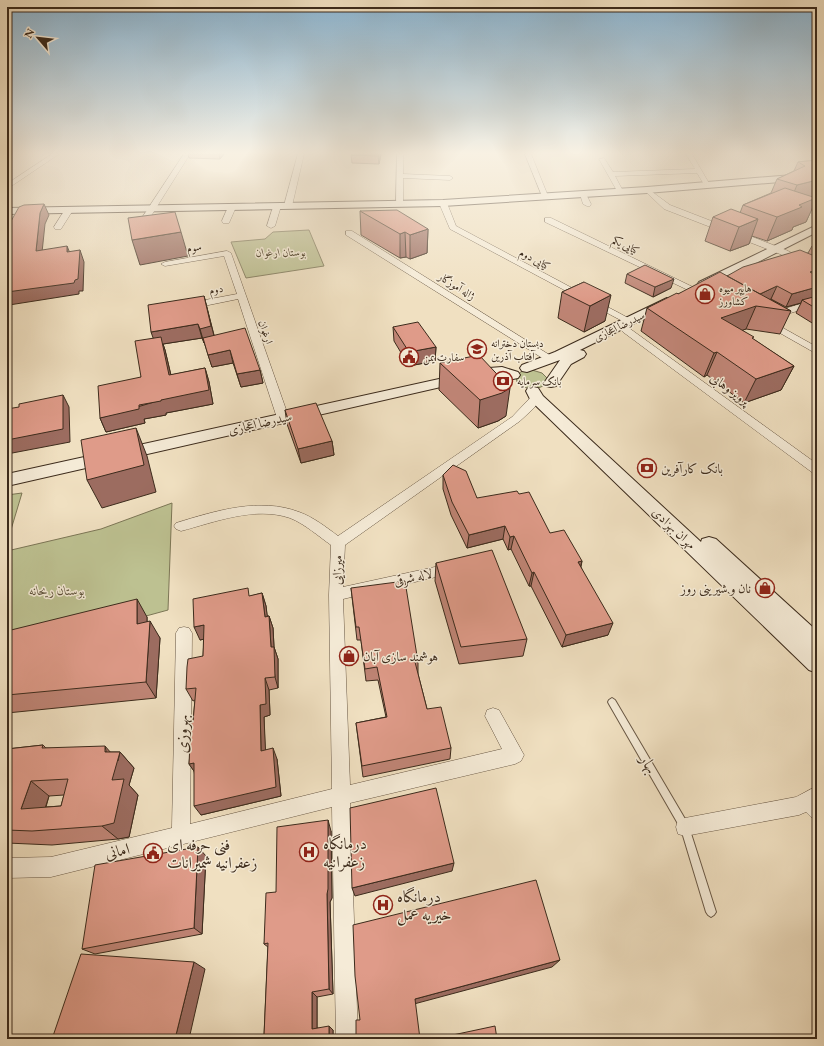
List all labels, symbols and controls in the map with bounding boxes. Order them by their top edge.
north arrow [18,18,58,58]
text: N [21,26,37,41]
street label: کیایی یکم [608,232,642,261]
street label: سوم [185,239,203,258]
park label: بوستان ارغوان [256,245,306,259]
street label: کیایی دوم [516,245,553,276]
street label: ژاله آموزگار [435,269,478,303]
street label: دوم [208,281,225,300]
place label: هایپر میوه کشاورز [718,281,752,308]
shop icon: هایپر میوه کشاورز [694,283,716,305]
street label: سیدرضا اعجازی [591,308,647,344]
street label: ارغوان [255,318,277,346]
place label: دبستان دخترانه آفتاب آذرین [491,336,544,363]
school or university icon: دبستان دخترانه آفتاب آذرین [466,338,488,360]
public building icon: سفارت یمن [398,346,420,368]
place label: سفارت یمن [423,350,464,366]
street label: پرویز وهابی [706,369,755,411]
bank icon: بانک سرمایه [492,370,514,392]
place label: بانک سرمایه [517,374,561,389]
street label: سیدرضا اعجازی [226,407,294,439]
bank icon: بانک کارآفرین [636,457,658,479]
place label: بانک کارآفرین [661,460,723,477]
street label: مهران بهزادی [648,503,700,553]
street label: میرزایی [328,555,346,585]
street label: لاله شرقی [392,564,434,590]
shop icon: نان و شيرينى روز [754,577,776,599]
place label: نان و شيرينى روز [679,580,751,597]
park label: بوستان ریحانه [29,582,85,599]
shop icon: هوشمند سازی آبان [338,645,360,667]
place label: هوشمند سازی آبان [363,648,438,665]
street label: بهروزی [171,714,193,754]
street label: بهار [634,749,663,777]
place label: درمانگاه زعفرانیه [323,833,367,872]
place label: فنی حرفه ای زعفرانیه شمیرانات [167,834,257,873]
street label: امانی [102,838,132,864]
hospital icon: درمانگاه زعفرانیه [298,841,320,863]
public building icon: فنی حرفه ای زعفرانیه شمیرانات [142,842,164,864]
place label: درمانگاه خیریه عمل [397,886,451,926]
hospital icon: درمانگاه خیریه عمل [372,894,394,916]

